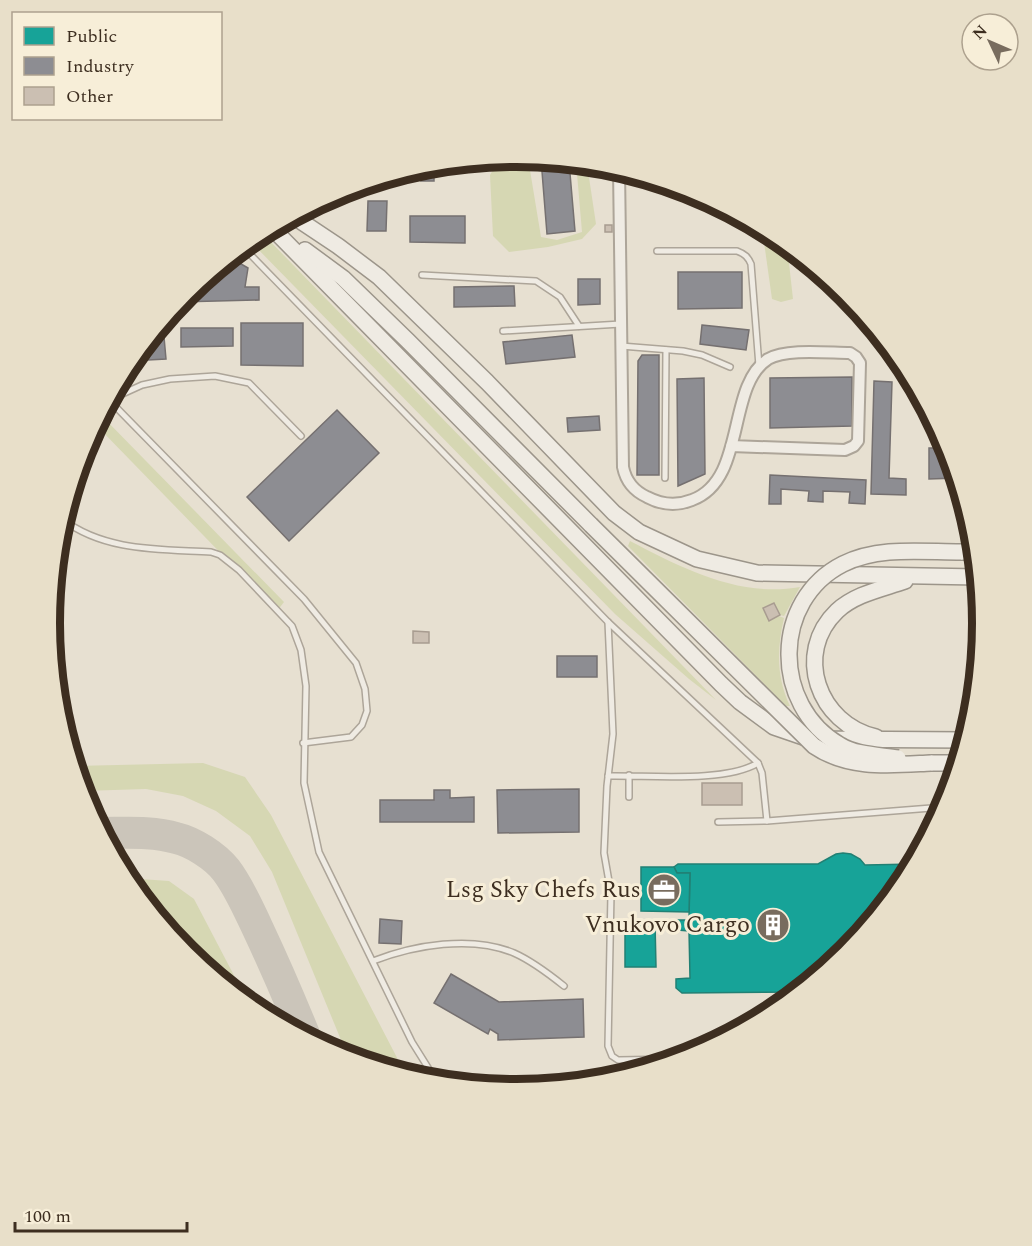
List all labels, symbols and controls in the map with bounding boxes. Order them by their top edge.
legend [12,12,222,120]
north arrow [960,12,1020,72]
text: N [967,19,993,45]
text: Public [66,23,117,50]
text: Industry [66,53,135,80]
text: Other [66,83,113,110]
place label: Lsg Sky Chefs Rus [446,872,641,908]
office icon: Lsg Sky Chefs Rus [646,872,682,908]
place label: Vnukovo Cargo [585,907,750,943]
building icon: Vnukovo Cargo [755,907,791,943]
scale bar [15,1195,188,1233]
text: 100 m [24,1203,71,1230]

